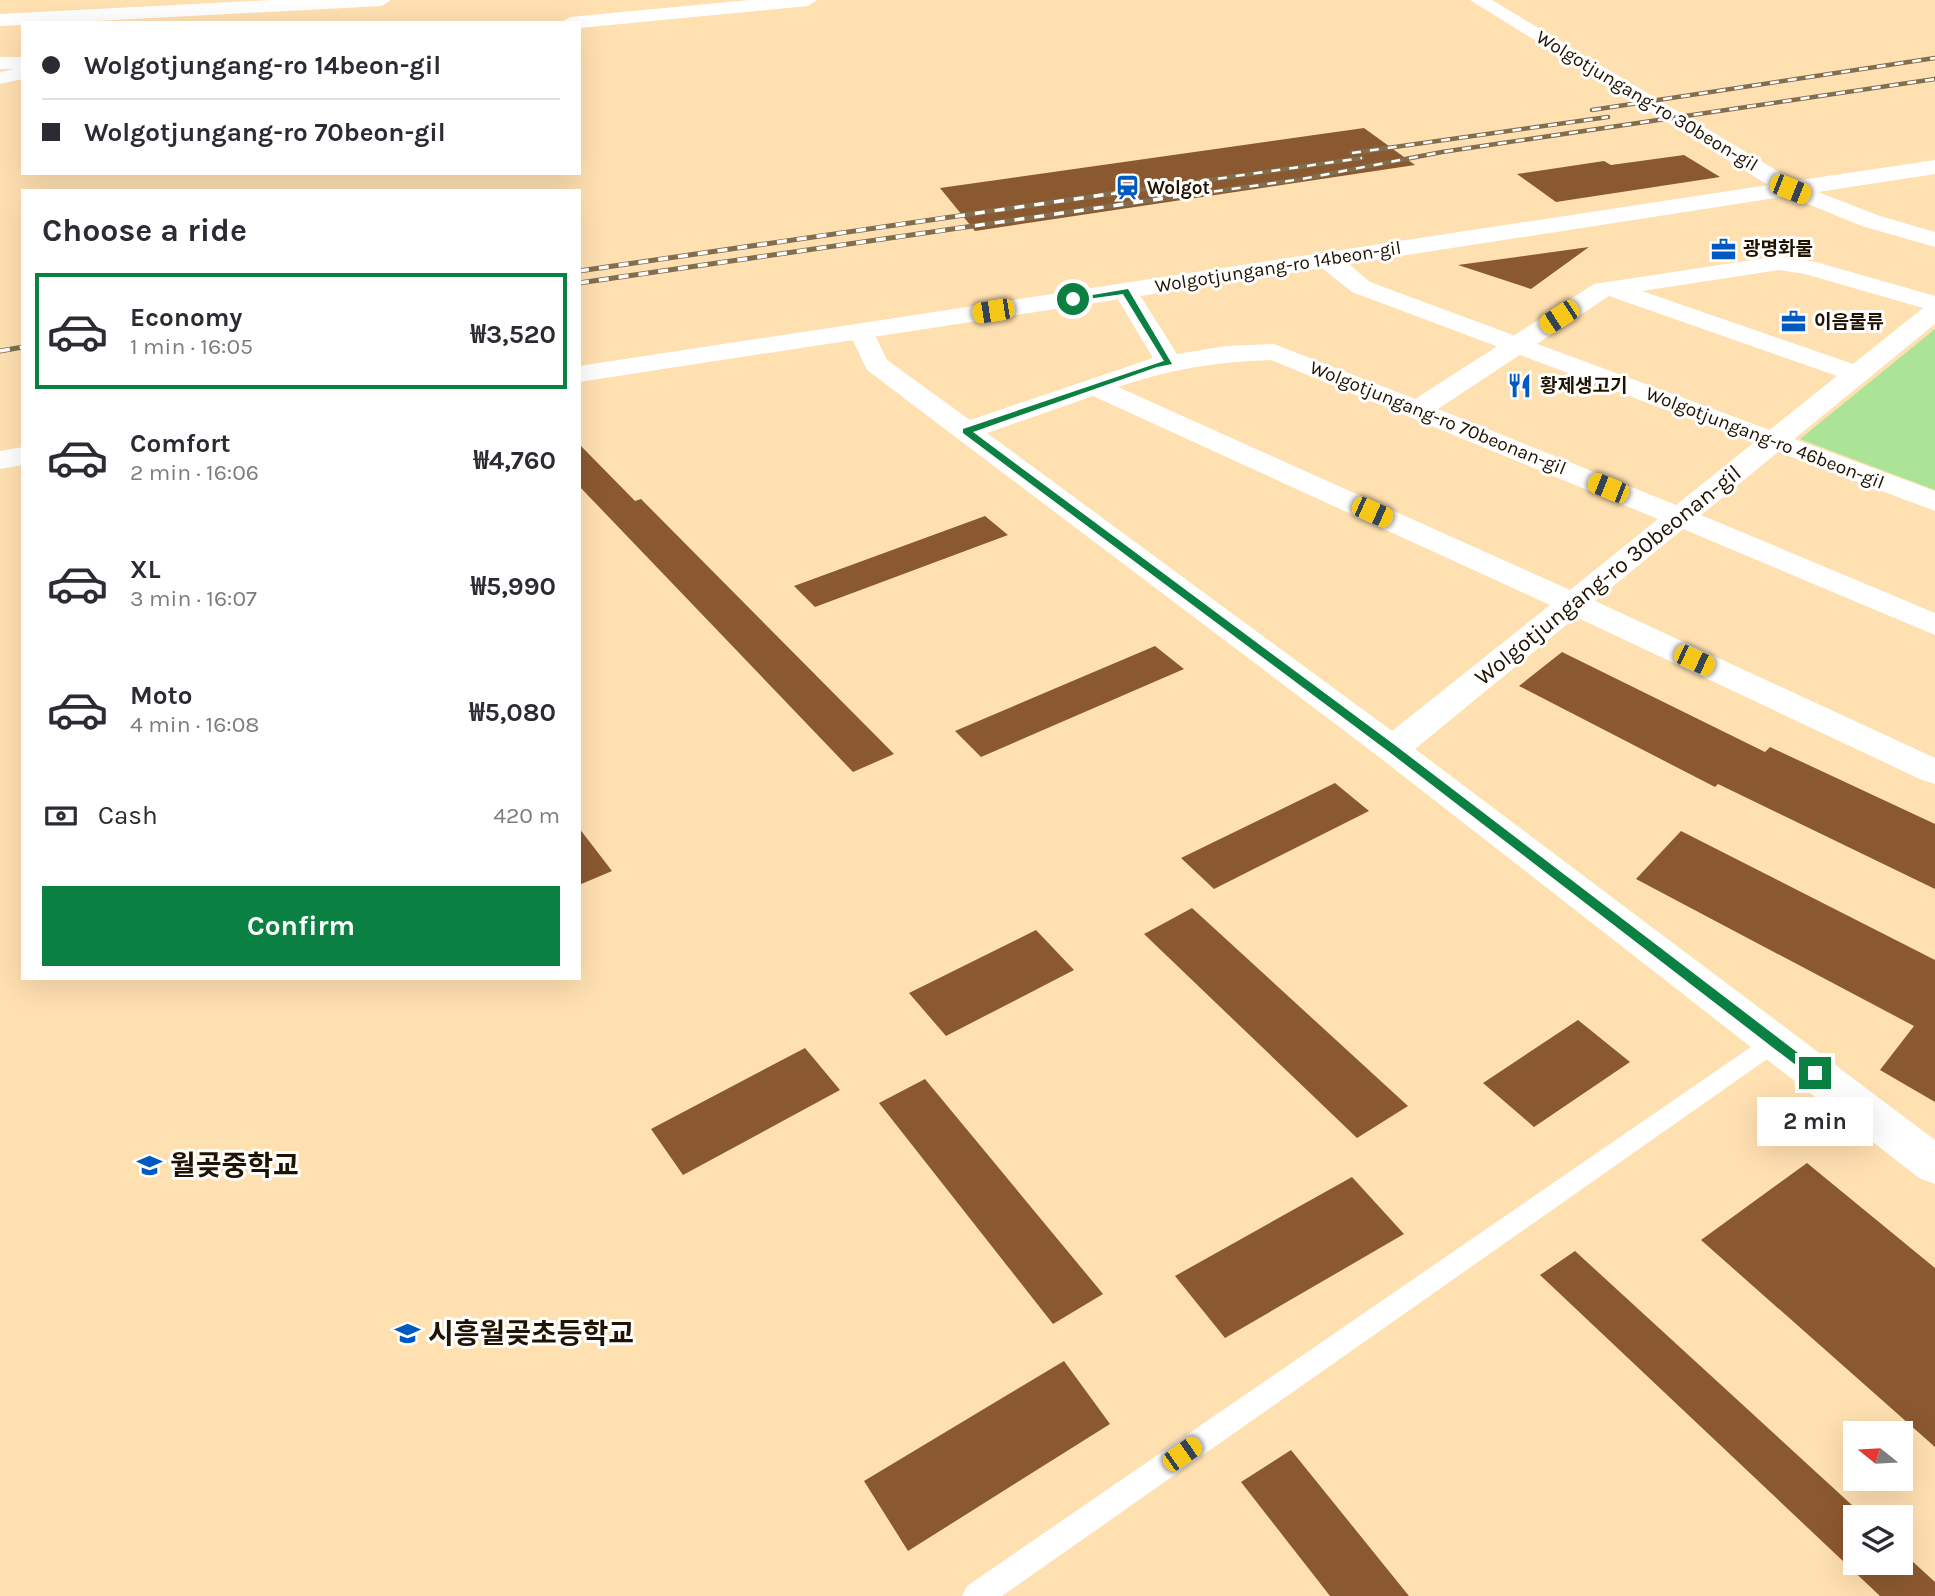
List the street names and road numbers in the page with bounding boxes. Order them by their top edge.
street label: Wolgotjungang-ro 30beon-gil [1532,26,1762,176]
street label: Wolgotjungang-ro 14beon-gil [1153,237,1403,297]
street label: Wolgotjungang-ro 70beonan-gil [1307,356,1569,480]
street label: Wolgotjungang-ro 46beon-gil [1643,382,1887,494]
street label: Wolgotjungang-ro 30beonan-gil [1469,459,1747,691]

